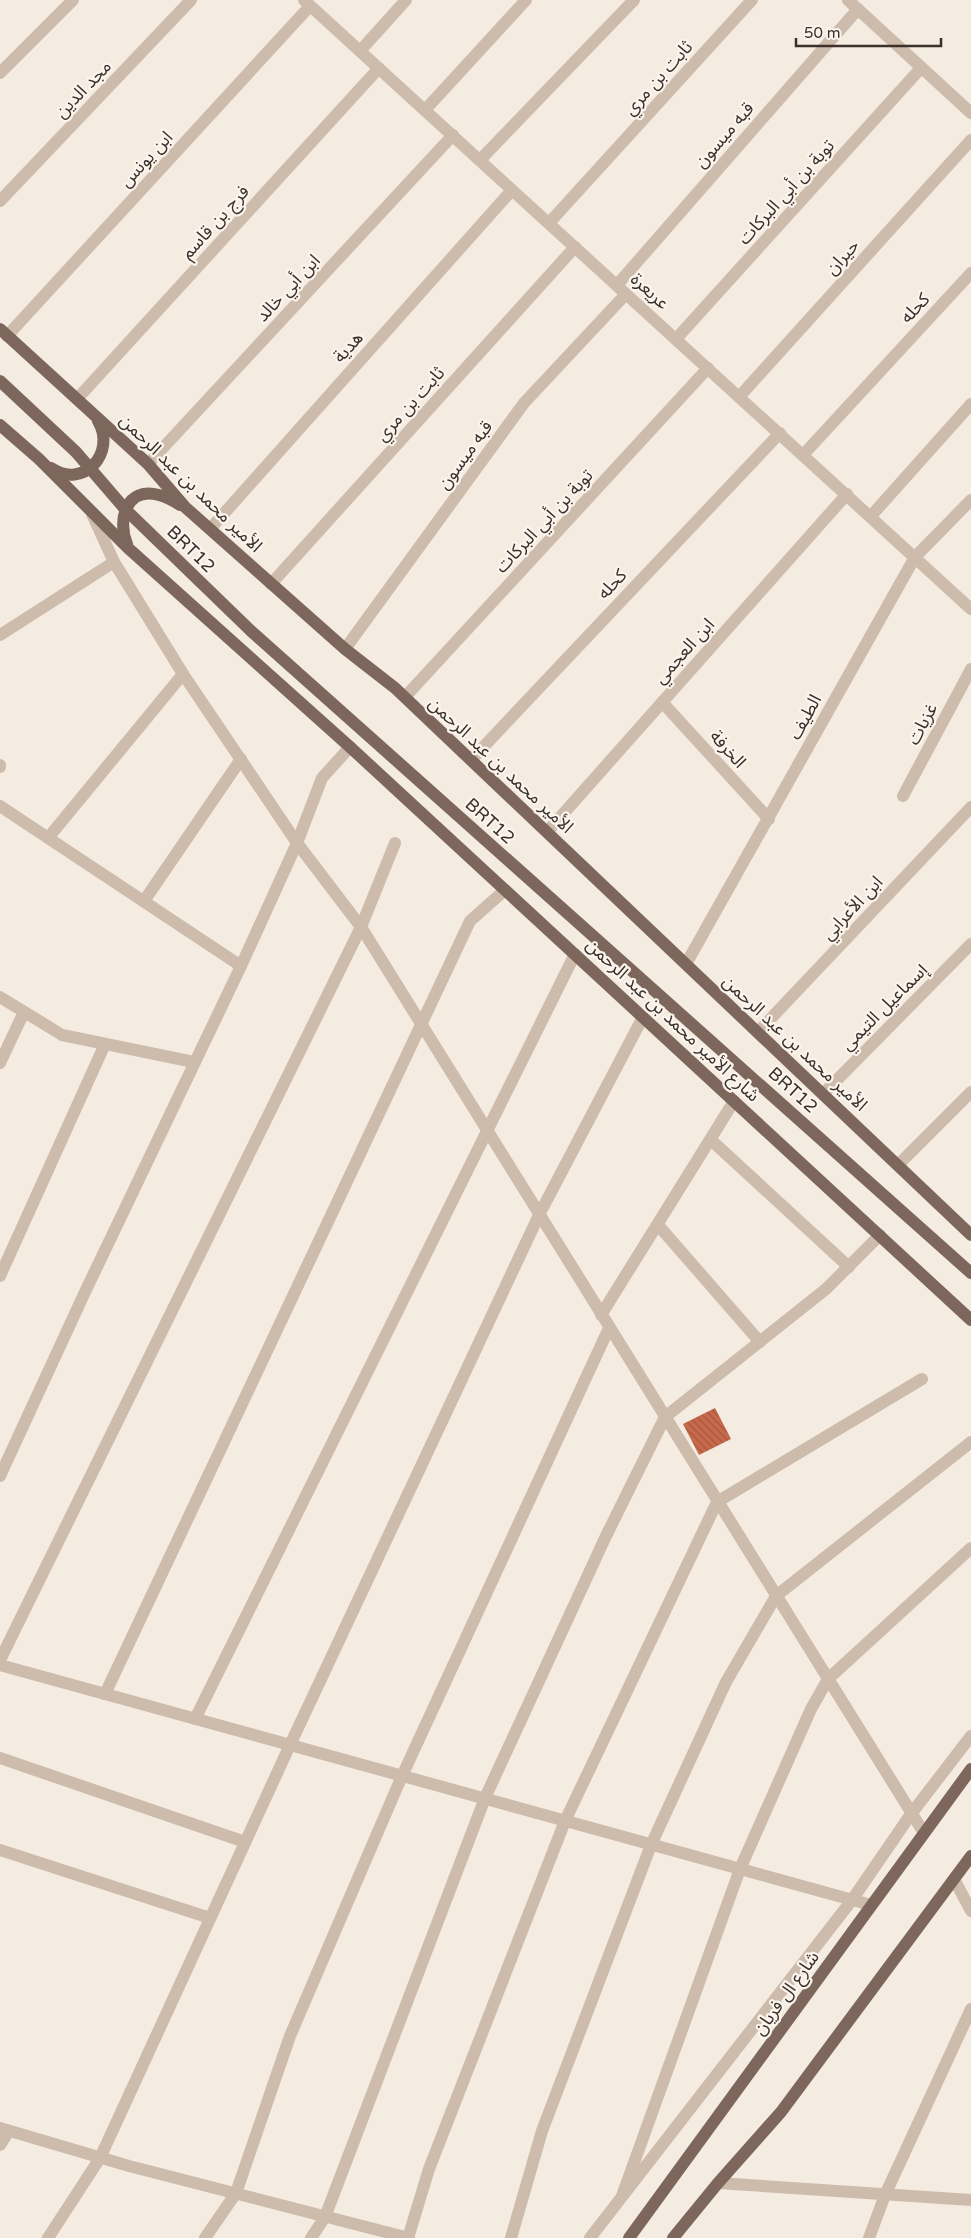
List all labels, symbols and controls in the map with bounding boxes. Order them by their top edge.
scale bar [796,15,941,47]
text: 50 m [804,24,841,42]
street label: ثابت بن مري [619,36,699,121]
street label: مجد الدين [50,55,116,123]
street label: قبه ميسون [689,98,759,172]
street label: ابن يونس [115,126,177,192]
street label: توبة بن أبي البركات [733,135,841,251]
street label: فرج بن قاسم [176,181,255,265]
street label: حيران [820,235,864,279]
street label: ابن أبي خالد [251,250,326,328]
street label: عريعرة [626,268,674,314]
street label: كحله [896,288,935,328]
street label: هدية [328,327,368,367]
street label: ثابت بن مري [371,362,451,447]
street label: الأمير محمد بن عبد الرحمن [115,409,267,557]
street label: قبه ميسون [433,416,497,494]
street label: توبة بن أبي البركات [490,464,599,579]
street label: BRT12 [162,521,220,577]
street label: كحله [593,564,632,604]
street label: ابن العجمي [649,614,721,690]
street label: الطيف [784,691,826,743]
street label: الأمير محمد بن عبد الرحمن [424,692,578,838]
street label: غزيات [902,699,942,749]
street label: الخرفة [705,725,751,773]
street label: BRT12 [461,793,519,849]
street label: ابن الأعرابي [817,871,889,946]
street label: شارع الأمير محمد بن عبد الرحمن [579,934,765,1109]
street label: إسماعيل التيمي [836,959,934,1056]
street label: الأمير محمد بن عبد الرحمن [718,970,872,1116]
street label: BRT12 [764,1062,822,1118]
street label: شارع ال فريان [748,1947,826,2041]

